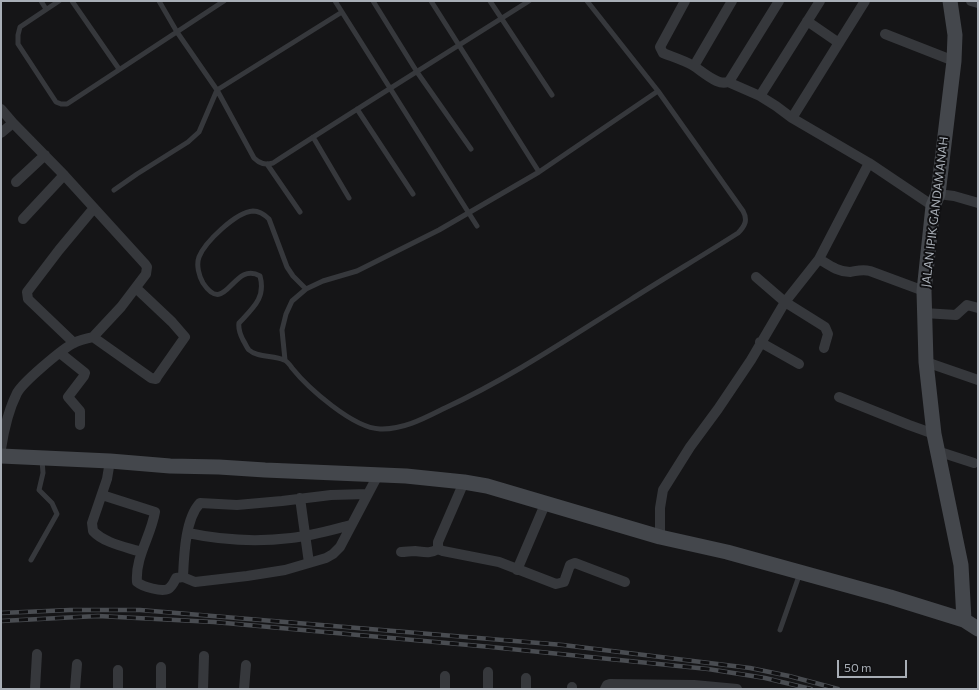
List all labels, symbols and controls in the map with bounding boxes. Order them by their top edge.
street label: JALAN IPIK GANDAMANAH [919,136,951,288]
scale bar [839,652,909,678]
text: 50 m [844,660,872,674]

